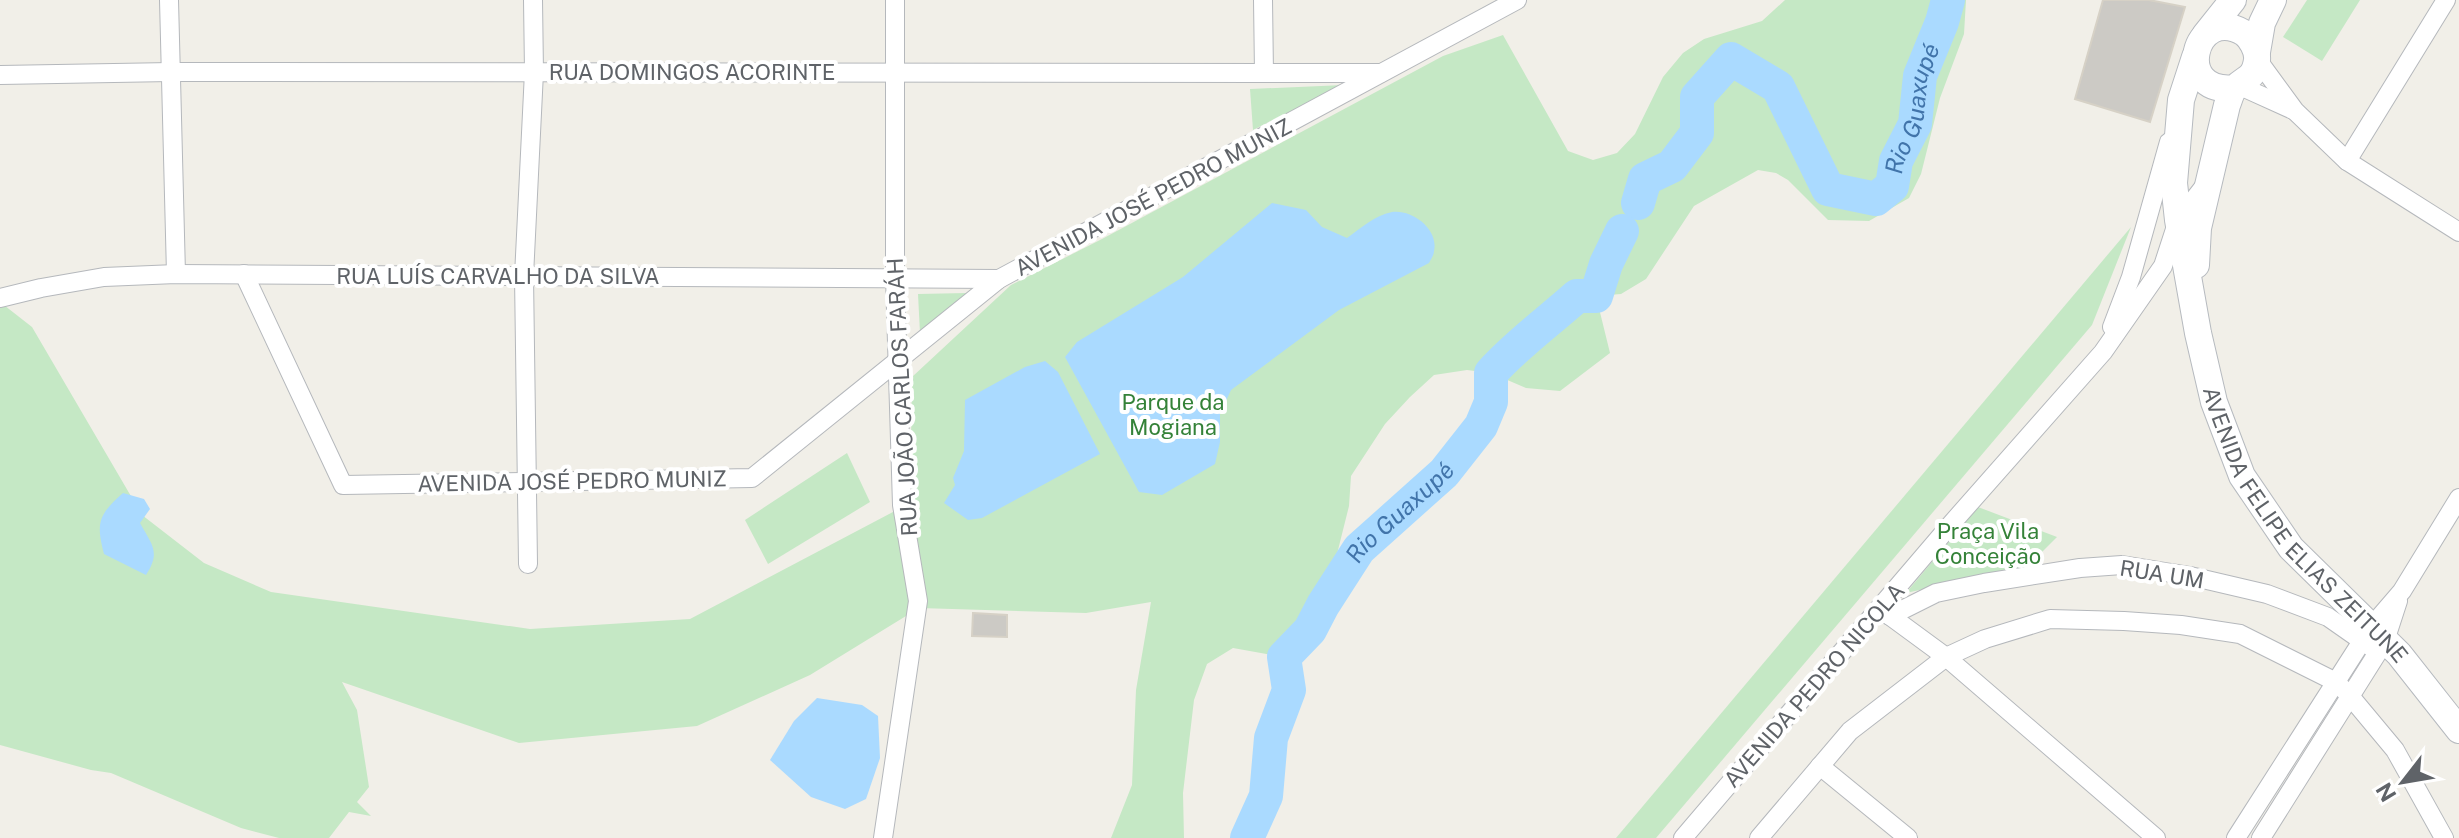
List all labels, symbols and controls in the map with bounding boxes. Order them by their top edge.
water label: Rio Guaxupé [1879,39,1945,176]
street label: RUA DOMINGOS ACORINTE [549,59,835,85]
street label: AVENIDA JOSÉ PEDRO MUNIZ [1010,113,1296,281]
street label: RUA JOÃO CARLOS FARÁH [881,257,922,537]
street label: RUA LUÍS CARVALHO DA SILVA [336,263,660,289]
street label: AVENIDA FELIPE ELIAS ZEITUNE [2198,384,2414,668]
park label: Parque da Mogiana [1122,389,1224,440]
water label: Rio Guaxupé [1339,457,1460,567]
street label: AVENIDA JOSÉ PEDRO MUNIZ [417,465,727,497]
park label: Praça Vila Conceição [1935,518,2041,569]
street label: RUA UM [2118,555,2206,593]
street label: AVENIDA PEDRO NICOLA [1718,578,1910,792]
north arrow [2363,742,2443,822]
text: N [2370,778,2401,806]

